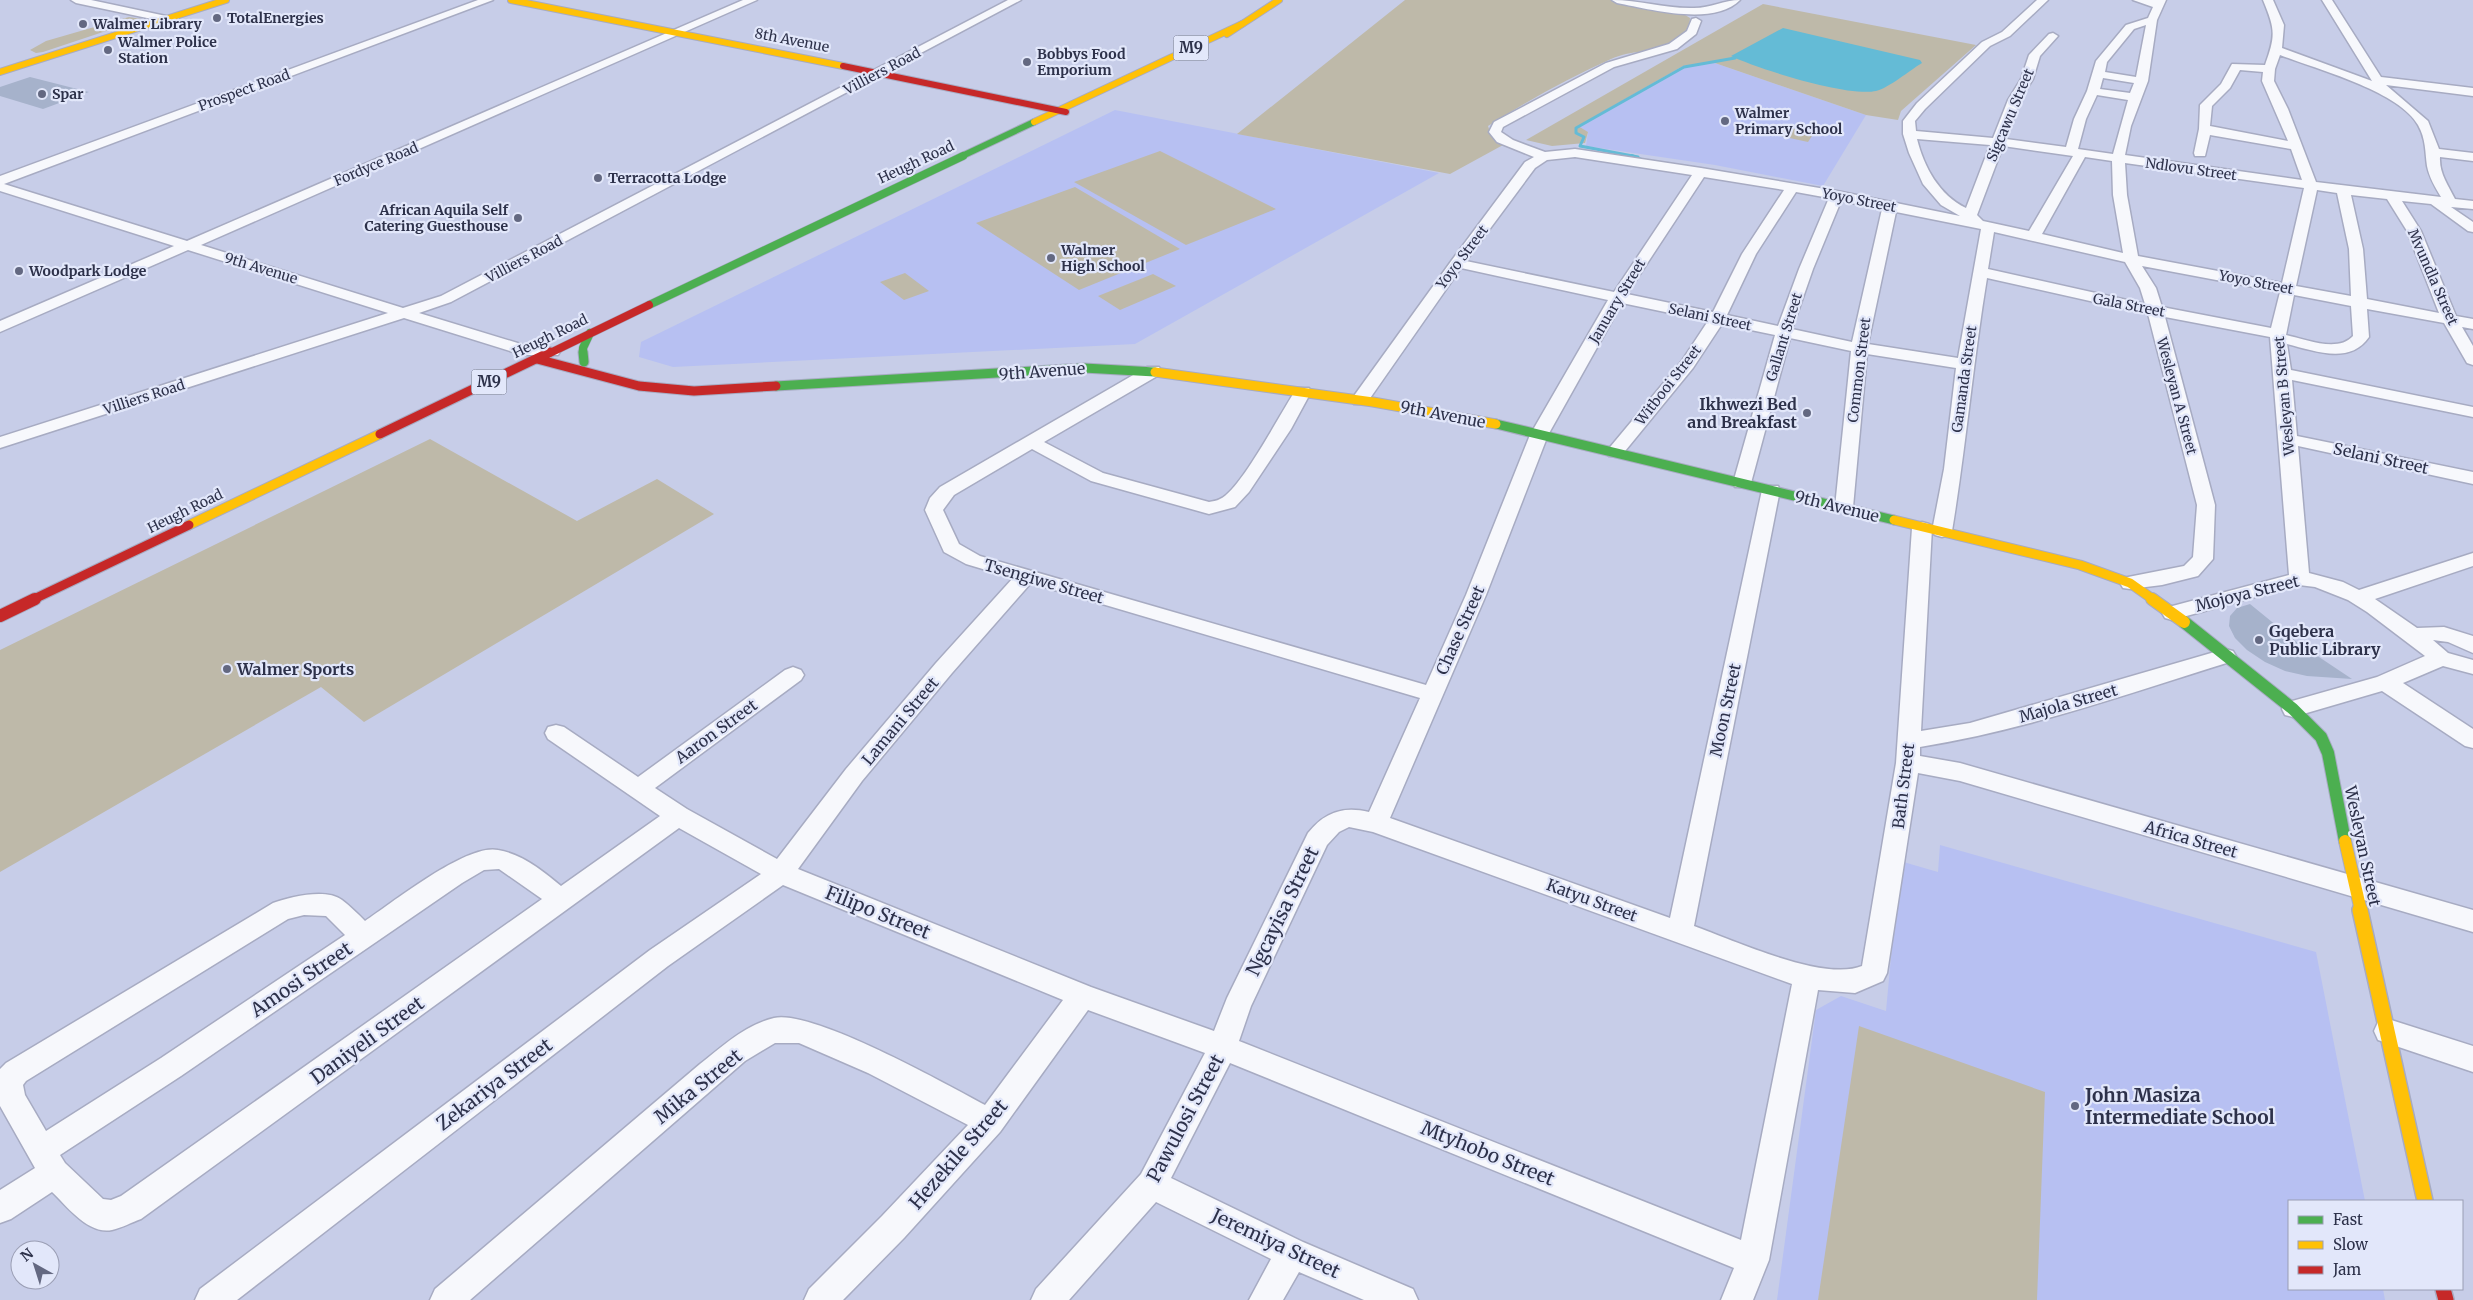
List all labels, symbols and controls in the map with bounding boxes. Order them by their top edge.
place label: TotalEnergies [227,9,324,27]
marker: TotalEnergies [211,12,223,24]
place label: Walmer Library [92,15,202,33]
marker: Walmer Library [77,18,89,30]
street label: 8th Avenue [753,24,831,56]
place label: Walmer Police Station [117,33,217,67]
road number: M9 [1174,36,1208,60]
street label: Villiers Road [840,43,924,99]
marker: Walmer Police Station [102,44,114,56]
place label: Bobbys Food Emporium [1037,45,1126,79]
marker: Bobbys Food Emporium [1021,56,1033,68]
street label: Prospect Road [196,65,293,115]
street label: Sigcawu Street [1982,65,2038,164]
place label: Spar [52,85,84,103]
marker: Spar [36,88,48,100]
place label: Walmer Primary School [1734,104,1843,138]
marker: Walmer Primary School [1719,115,1731,127]
street label: Heugh Road [875,136,957,187]
street label: Fordyce Road [331,138,421,190]
street label: Ndlovu Street [2144,154,2238,184]
place label: Terracotta Lodge [608,169,727,187]
marker: Terracotta Lodge [592,172,604,184]
street label: Yoyo Street [1819,184,1898,216]
place label: African Aquila Self Catering Guesthouse [365,201,508,235]
marker: African Aquila Self Catering Guesthouse [512,212,524,224]
street label: Yoyo Street [1432,221,1492,293]
street label: Mvundla Street [2404,226,2462,328]
street label: Villiers Road [482,231,566,287]
place label: Walmer High School [1060,241,1145,275]
street label: 9th Avenue [222,248,300,288]
marker: Walmer High School [1045,252,1057,264]
street label: January Street [1584,255,1650,347]
place label: Woodpark Lodge [28,262,147,280]
marker: Woodpark Lodge [13,265,25,277]
street label: Yoyo Street [2216,266,2295,298]
street label: Gala Street [2091,289,2167,321]
street label: Gallant Street [1762,290,1806,384]
street label: Selani Street [1667,299,1754,335]
street label: Heugh Road [509,310,591,362]
street label: Common Street [1844,316,1874,424]
street label: Gamanda Street [1948,324,1980,434]
street label: Wesleyan A Street [2152,335,2201,457]
street label: Wesleyan B Street [2270,335,2298,458]
street label: Witbooi Street [1630,341,1705,429]
street label: 9th Avenue [998,358,1086,384]
road number: M9 [472,370,506,394]
street label: Villiers Road [100,375,187,419]
place label: Ikhwezi Bed and Breakfast [1687,394,1798,432]
street label: 9th Avenue [1399,396,1487,432]
marker: Ikhwezi Bed and Breakfast [1801,407,1813,419]
street label: Selani Street [2332,438,2431,478]
street label: Heugh Road [144,485,226,537]
street label: 9th Avenue [1793,486,1881,526]
street label: Tsengiwe Street [982,554,1107,608]
street label: Mojoya Street [2193,570,2302,616]
street label: Chase Street [1431,582,1489,678]
place label: Gqebera Public Library [2269,621,2381,659]
marker: Gqebera Public Library [2253,634,2265,646]
place label: Walmer Sports [236,659,354,679]
street label: Moon Street [1705,661,1745,759]
marker: Walmer Sports [221,663,233,675]
street label: Lamani Street [857,672,943,769]
street label: Majola Street [2017,679,2120,727]
street label: Aaron Street [670,694,761,768]
street label: Bath Street [1888,741,1918,830]
street label: Wesleyan Street [2340,783,2386,909]
street label: Africa Street [2141,816,2241,862]
street label: Ngcayisa Street [1240,842,1324,980]
street label: Katyu Street [1544,874,1641,926]
street label: Filipo Street [822,880,935,944]
street label: Amosi Street [245,936,357,1022]
street label: Daniyeli Street [306,990,429,1089]
street label: Zekariya Street [431,1032,557,1135]
street label: Mika Street [649,1043,747,1129]
street label: Pawulosi Street [1141,1049,1229,1186]
place label: John Masiza Intermediate School [2084,1083,2275,1129]
street label: Hezekile Street [904,1094,1013,1214]
marker: John Masiza Intermediate School [2069,1100,2081,1112]
street label: Mtyhobo Street [1418,1115,1559,1191]
legend [2288,1200,2463,1290]
street label: Jeremiya Street [1207,1202,1345,1283]
text: Fast [2333,1210,2363,1229]
text: Slow [2333,1235,2368,1254]
north arrow [10,1240,60,1290]
text: N [17,1244,37,1265]
text: Jam [2332,1260,2361,1279]

